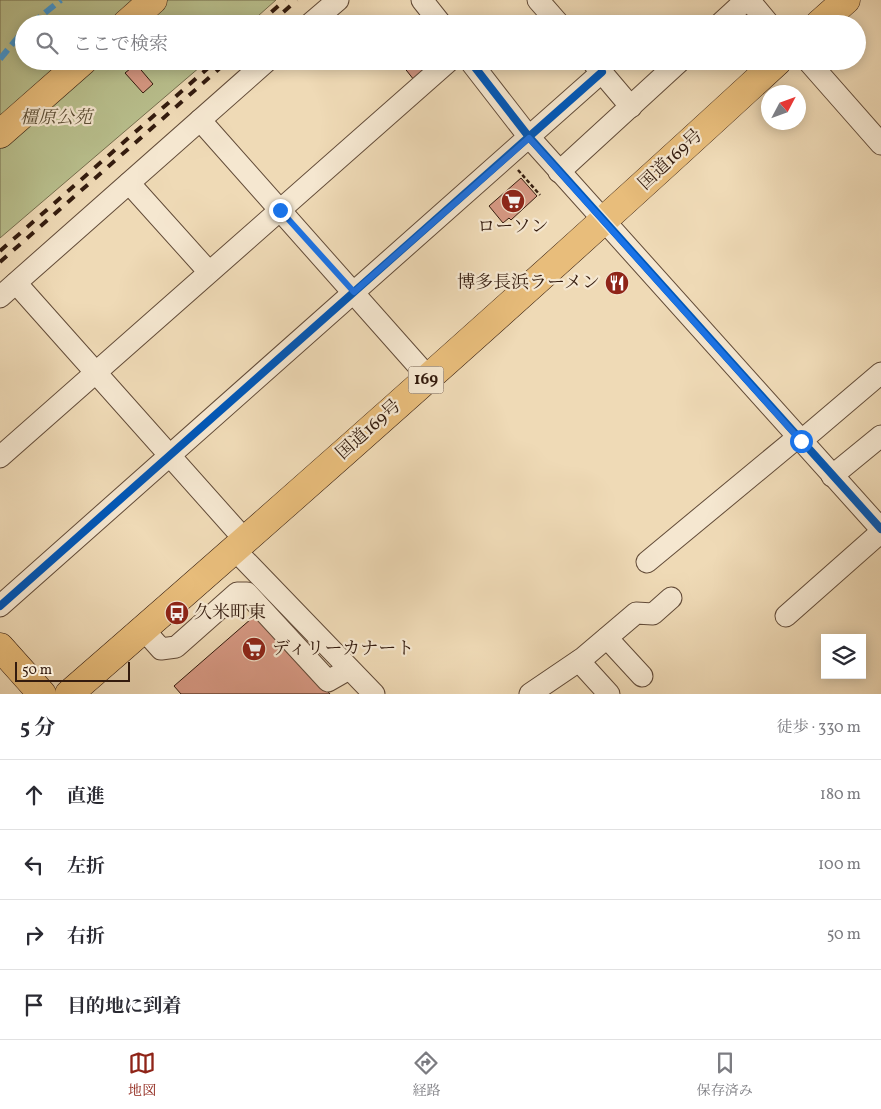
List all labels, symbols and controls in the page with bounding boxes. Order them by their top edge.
search box [15,15,866,70]
icon: search [33,29,61,57]
text: ここで検索 [73,32,168,58]
north arrow [761,85,806,130]
park label: 橿原公苑 [20,106,95,131]
street label: 国道169号 [633,124,709,196]
supermarket icon: ローソン [500,188,526,214]
route end [269,199,292,222]
place label: ローソン [477,215,549,240]
restaurant icon: 博多長浜ラーメン [604,270,630,296]
place label: 博多長浜ラーメン [457,271,600,296]
road number: 169 [408,366,444,394]
street label: 国道169号 [331,394,407,466]
route start [790,430,813,453]
bus stop icon: 久米町東 [164,600,190,626]
place label: 久米町東 [194,601,266,626]
map controls [821,634,866,679]
button: layers [821,634,866,679]
supermarket icon: ディリーカナート [241,636,267,662]
place label: ディリーカナート [272,637,414,662]
scale bar [15,659,130,682]
text: 50 m [22,661,52,680]
text: 5 分 [20,714,55,743]
text: 徒歩 · 330 m [777,717,861,739]
icon: ahead [20,781,48,809]
text: 直進 [67,784,105,810]
text: 180 m [820,784,861,806]
icon: left [20,851,48,879]
text: 左折 [67,854,105,880]
text: 100 m [818,854,861,876]
icon: right [20,921,48,949]
text: 右折 [67,924,105,950]
text: 50 m [827,924,861,946]
icon: arrive [20,991,48,1019]
text: 目的地に到着 [67,994,181,1020]
tab: 地図 [128,1049,156,1101]
tab: 経路 [412,1049,440,1101]
tab: 保存済み [697,1049,753,1101]

